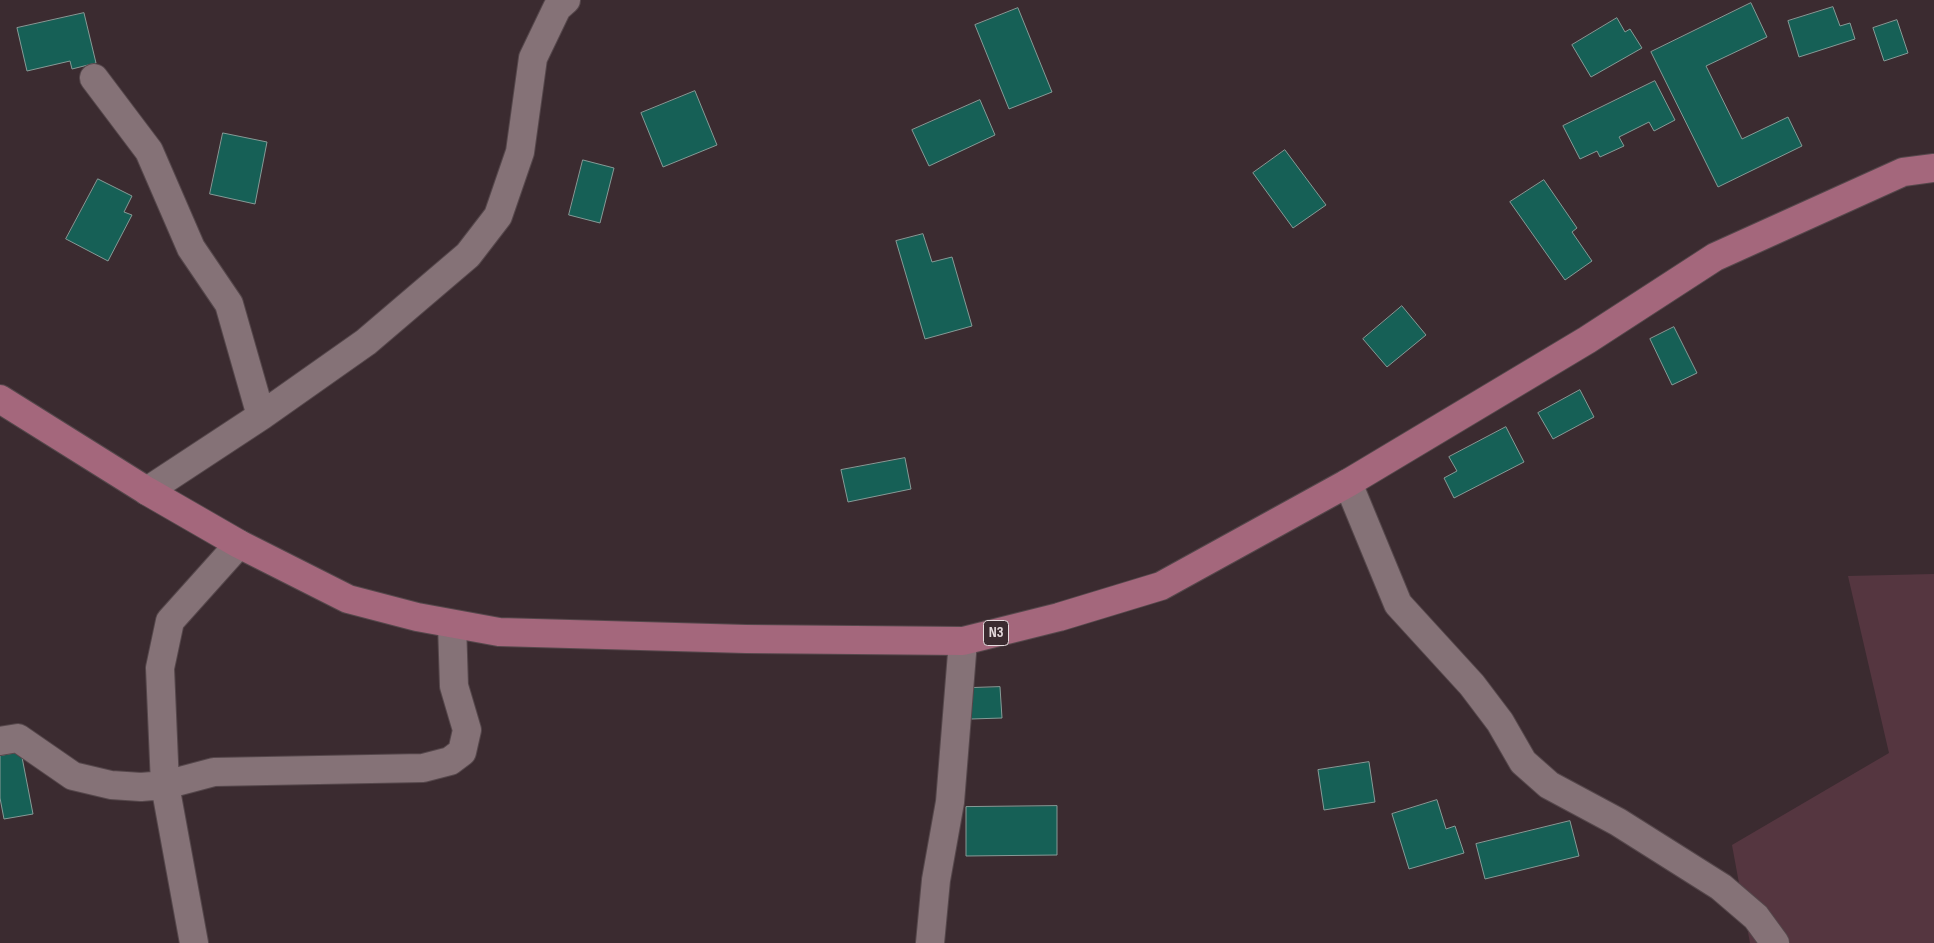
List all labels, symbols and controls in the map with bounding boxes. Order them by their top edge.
road number: N3 [984,620,1008,646]

